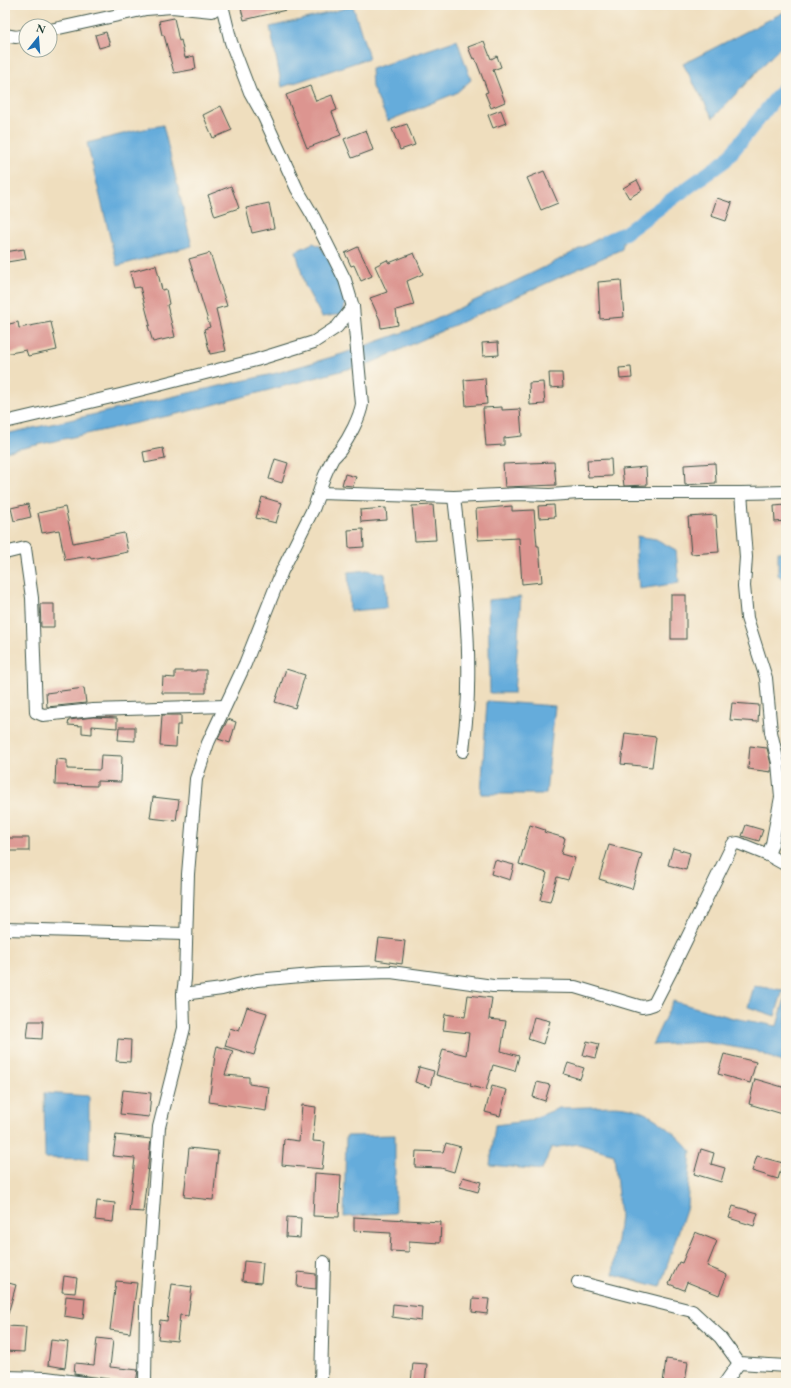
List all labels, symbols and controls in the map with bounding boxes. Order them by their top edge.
north arrow [18,18,58,58]
text: N [35,20,47,36]

